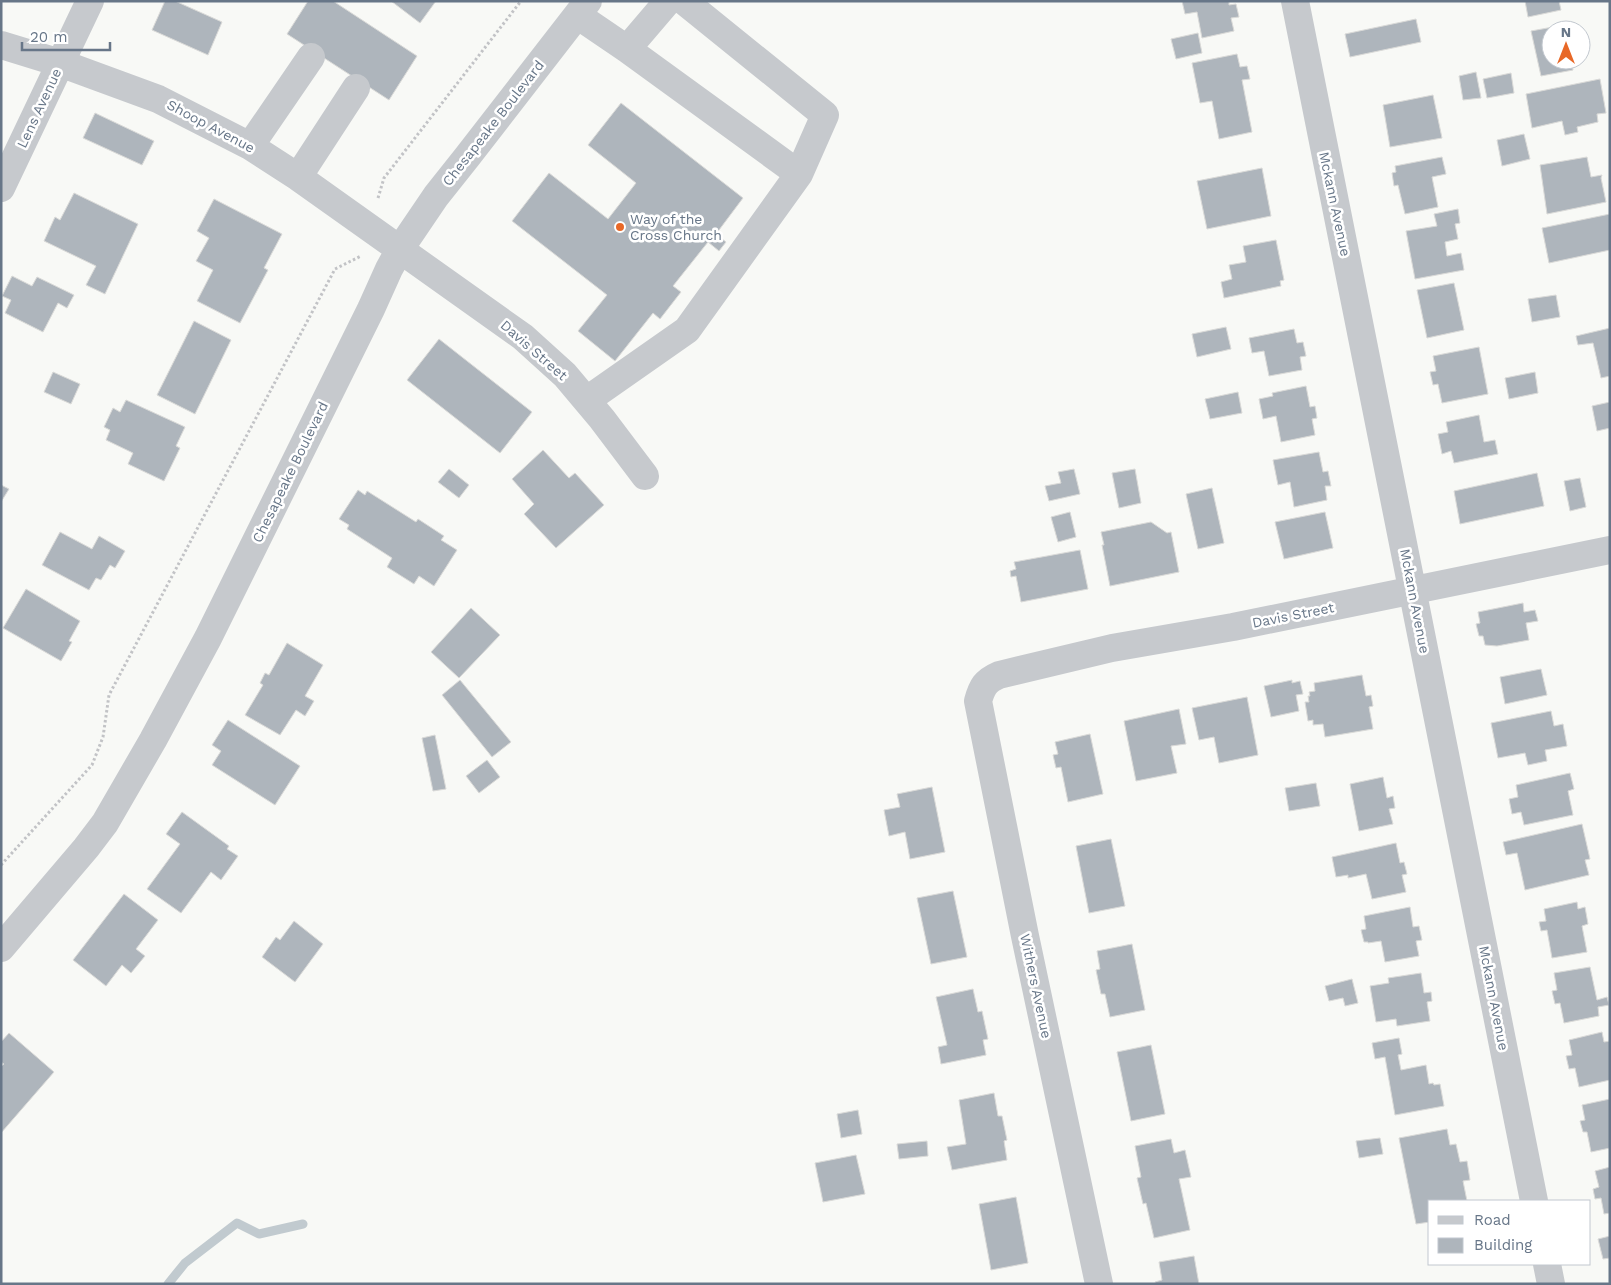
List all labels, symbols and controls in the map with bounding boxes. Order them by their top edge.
scale bar [22,20,110,52]
north arrow [1541,20,1591,70]
text: N [1561,24,1571,40]
text: 20 m [30,28,68,46]
street label: Chesapeake Boulevard [439,57,547,189]
street label: Lens Avenue [14,66,64,150]
street label: Shoop Avenue [164,96,258,156]
street label: Mckann Avenue [1316,150,1354,258]
place label: Way of the Cross Church [630,211,722,243]
marker: Way of the Cross Church [614,221,626,233]
street label: Davis Street [497,317,571,383]
street label: Chesapeake Boulevard [249,399,331,545]
street label: Mckann Avenue [1397,547,1433,655]
street label: Davis Street [1251,599,1335,631]
street label: Withers Avenue [1017,932,1055,1040]
street label: Mckann Avenue [1476,944,1512,1052]
legend [1428,1200,1591,1265]
text: Road [1474,1211,1511,1229]
text: Building [1474,1236,1532,1254]

